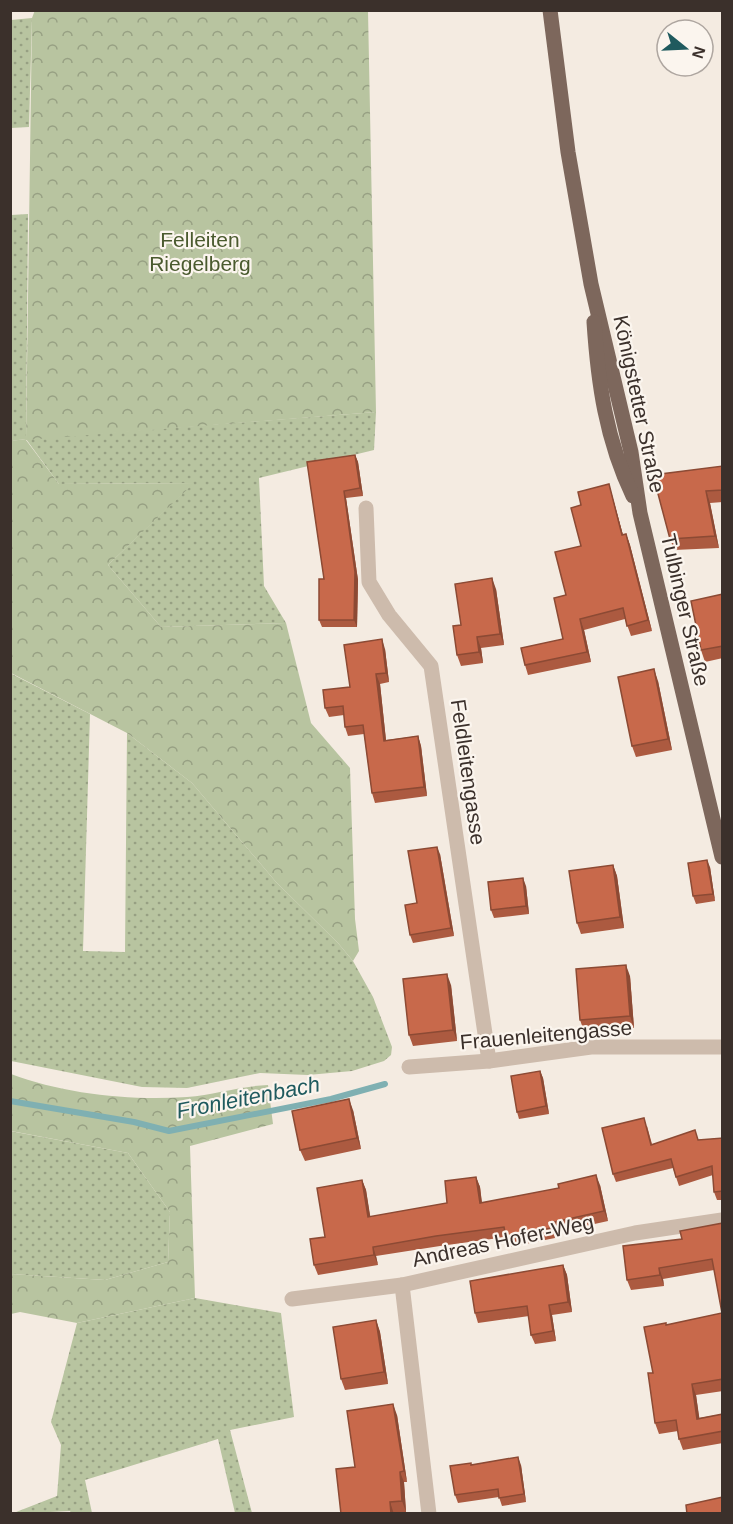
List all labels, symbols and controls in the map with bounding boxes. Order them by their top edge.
north arrow [655,18,715,78]
text: N [689,44,709,61]
park label: Felleiten Riegelberg [149,228,251,275]
street label: Königstetter Straße [609,313,670,495]
street label: Tulbinger Straße [657,531,714,688]
street label: Feldleitengasse [447,697,490,846]
street label: Frauenleitengasse [459,1016,633,1053]
water label: Fronleitenbach [174,1071,322,1124]
street label: Andreas Hofer-Weg [410,1210,596,1271]

